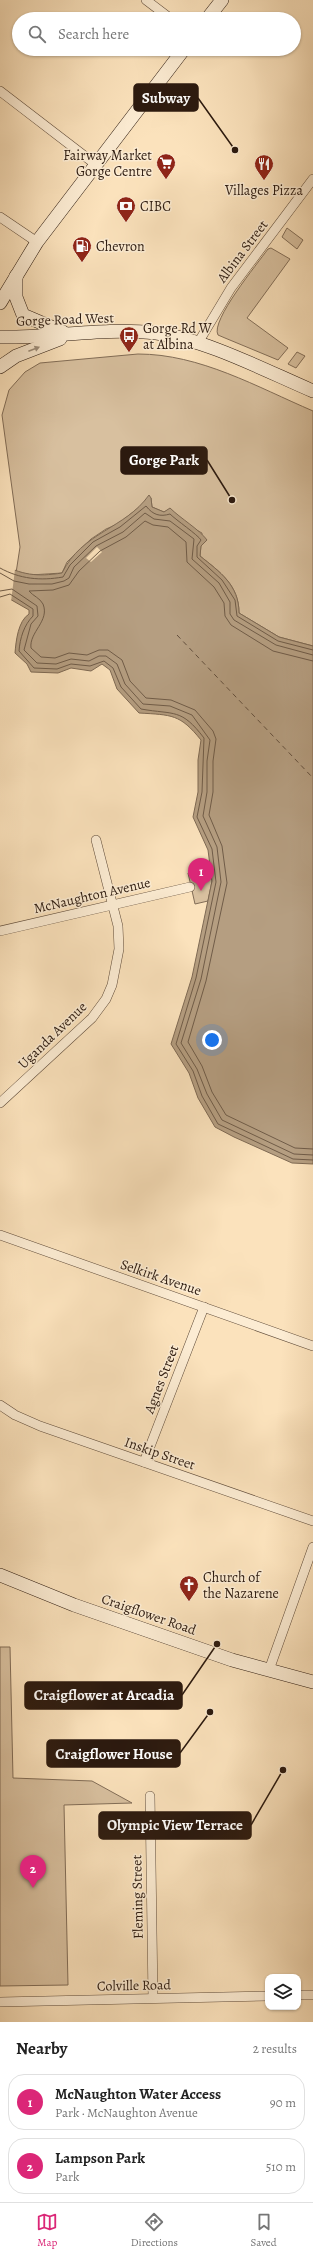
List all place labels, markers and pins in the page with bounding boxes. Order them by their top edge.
callout: Subway [134,84,198,111]
place label: Fairway Market Gorge Centre [63,146,152,181]
supermarket icon: Fairway Market Gorge Centre [155,152,177,180]
restaurant icon: Villages Pizza [253,153,275,181]
place label: Villages Pizza [224,181,303,200]
bank icon: CIBC [115,195,137,223]
place label: CIBC [140,197,171,216]
fuel station icon: Chevron [71,235,93,263]
place label: Chevron [96,237,145,256]
place label: Gorge Rd W at Albina [143,319,213,354]
bus stop icon: Gorge Rd W at Albina [118,325,140,353]
callout: Gorge Park [121,447,207,474]
pin: 1 [188,858,214,891]
place label: Church of the Nazarene [203,1568,279,1603]
church icon: Church of the Nazarene [178,1574,200,1602]
callout: Craigflower at Arcadia [25,1682,182,1709]
callout: Craigflower House [47,1740,180,1767]
callout: Olympic View Terrace [99,1812,251,1839]
pin: 2 [20,1855,46,1888]

